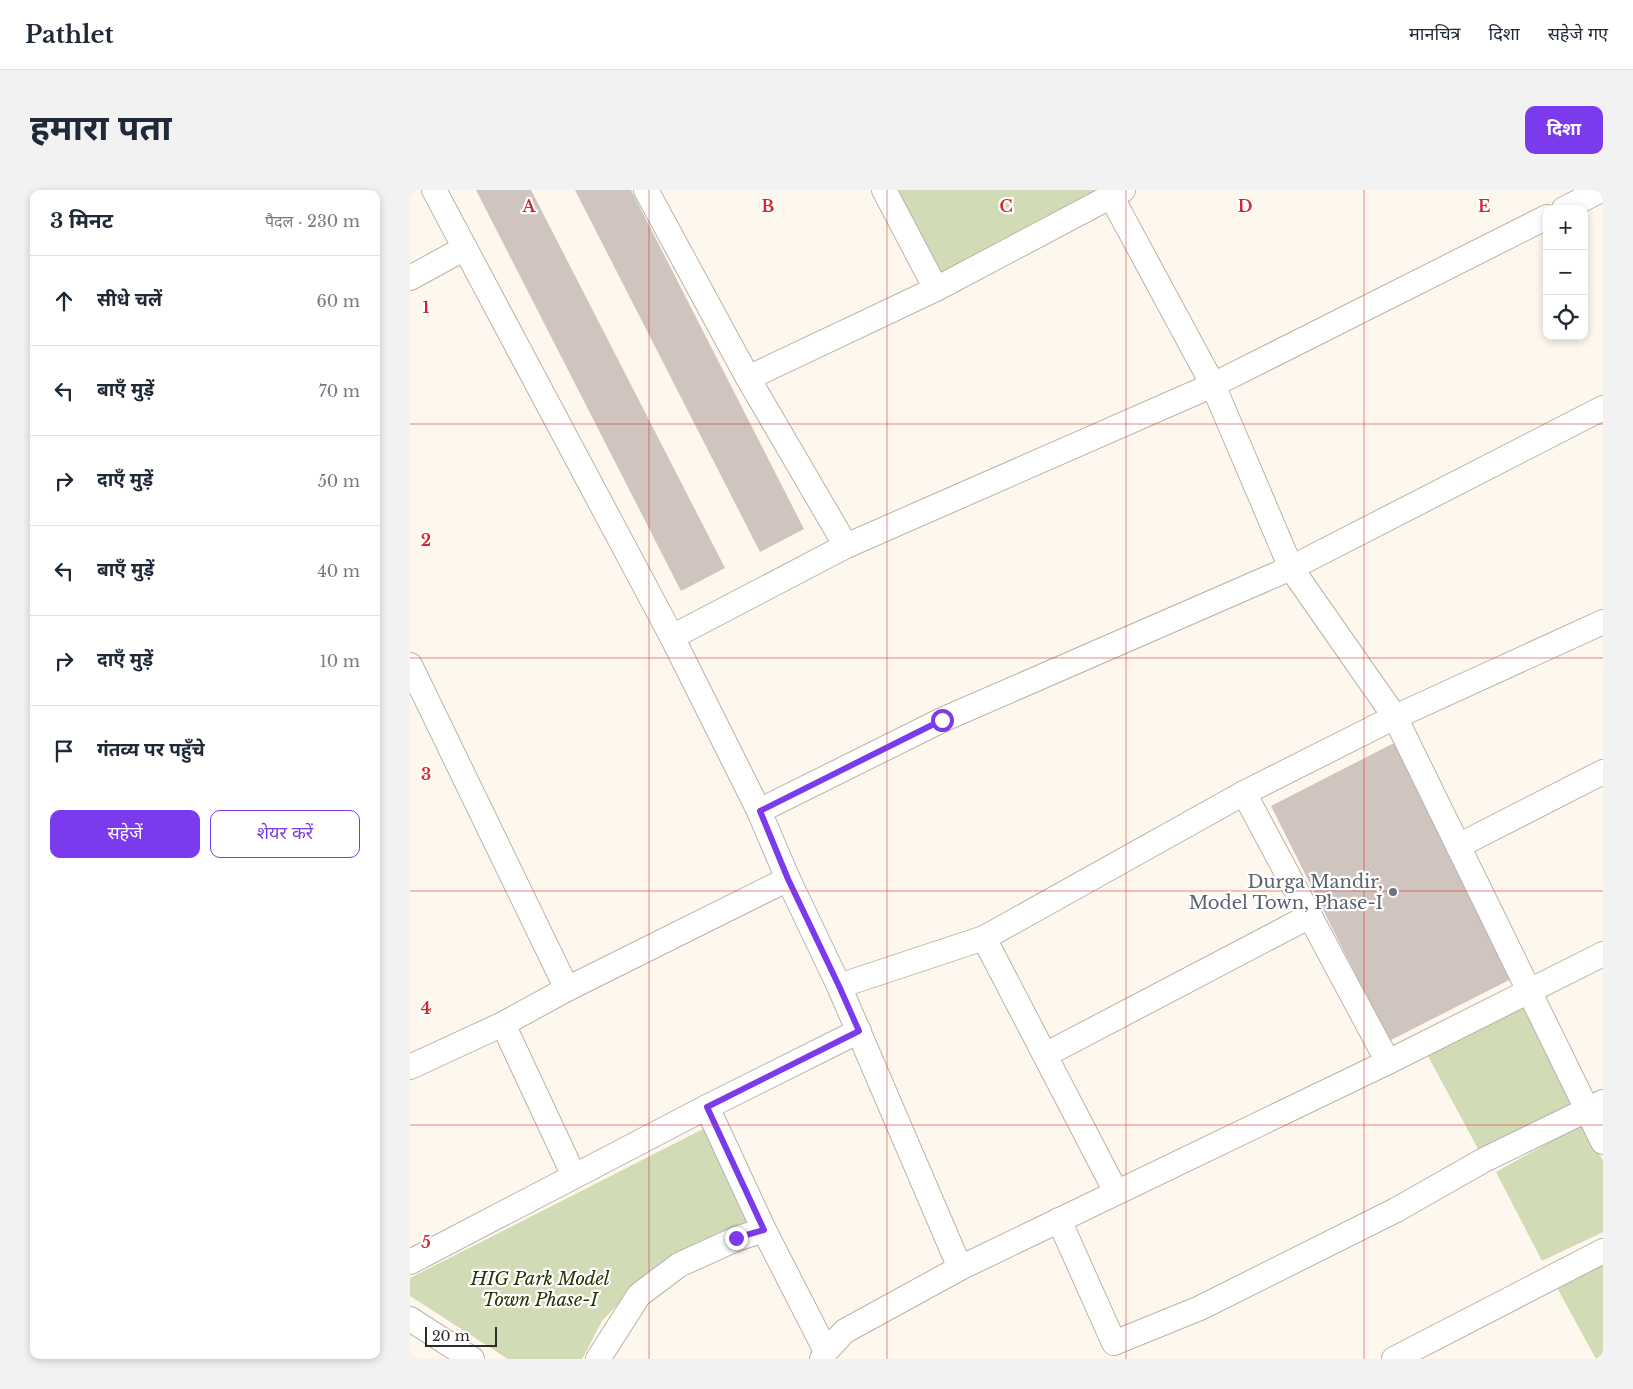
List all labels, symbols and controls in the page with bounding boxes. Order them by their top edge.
text: Pathlet [25,20,114,49]
text: मानचित्र [1409,23,1461,45]
text: दिशा [1489,23,1520,45]
text: सहेजे गए [1548,23,1608,45]
text: हमारा पता [30,106,171,149]
button: दिशा [1525,106,1603,154]
text: A [522,196,537,216]
text: B [762,196,775,216]
text: C [999,196,1013,216]
text: D [1238,196,1252,216]
text: E [1478,196,1490,216]
map controls [1543,205,1588,340]
button: + [1543,205,1588,250]
text: 3 मिनट [50,208,113,234]
text: पैदल · 230 m [265,211,360,231]
button: − [1543,250,1588,295]
icon: ahead [50,287,78,315]
text: सीधे चलें [97,288,162,311]
text: 60 m [317,291,360,311]
button: locate [1543,295,1588,340]
text: 1 [423,297,430,317]
icon: left [50,377,78,405]
text: बाएँ मुड़ें [97,378,154,401]
text: 70 m [319,381,360,401]
icon: right [50,467,78,495]
text: दाएँ मुड़ें [97,468,153,491]
text: 50 m [318,471,360,491]
text: 2 [421,530,431,550]
icon: left [50,557,78,585]
text: बाएँ मुड़ें [97,558,154,581]
text: 40 m [317,561,360,581]
icon: right [50,647,78,675]
text: दाएँ मुड़ें [97,648,153,671]
text: 10 m [320,651,360,671]
route start [931,709,954,732]
icon: arrive [50,737,78,765]
text: गंतव्य पर पहुँचे [97,738,205,761]
text: 3 [421,764,431,784]
button: सहेजें [50,810,200,858]
button: शेयर करें [210,810,360,858]
place label: Durga Mandir, Model Town, Phase-I [1189,871,1383,914]
marker: Durga Mandir, Model Town, Phase-I [1387,886,1399,898]
text: 4 [421,998,431,1018]
route end [725,1227,748,1250]
text: 5 [421,1232,431,1252]
park label: HIG Park Model Town Phase-I [470,1268,610,1311]
scale bar [425,1324,498,1347]
text: 20 m [432,1327,470,1345]

